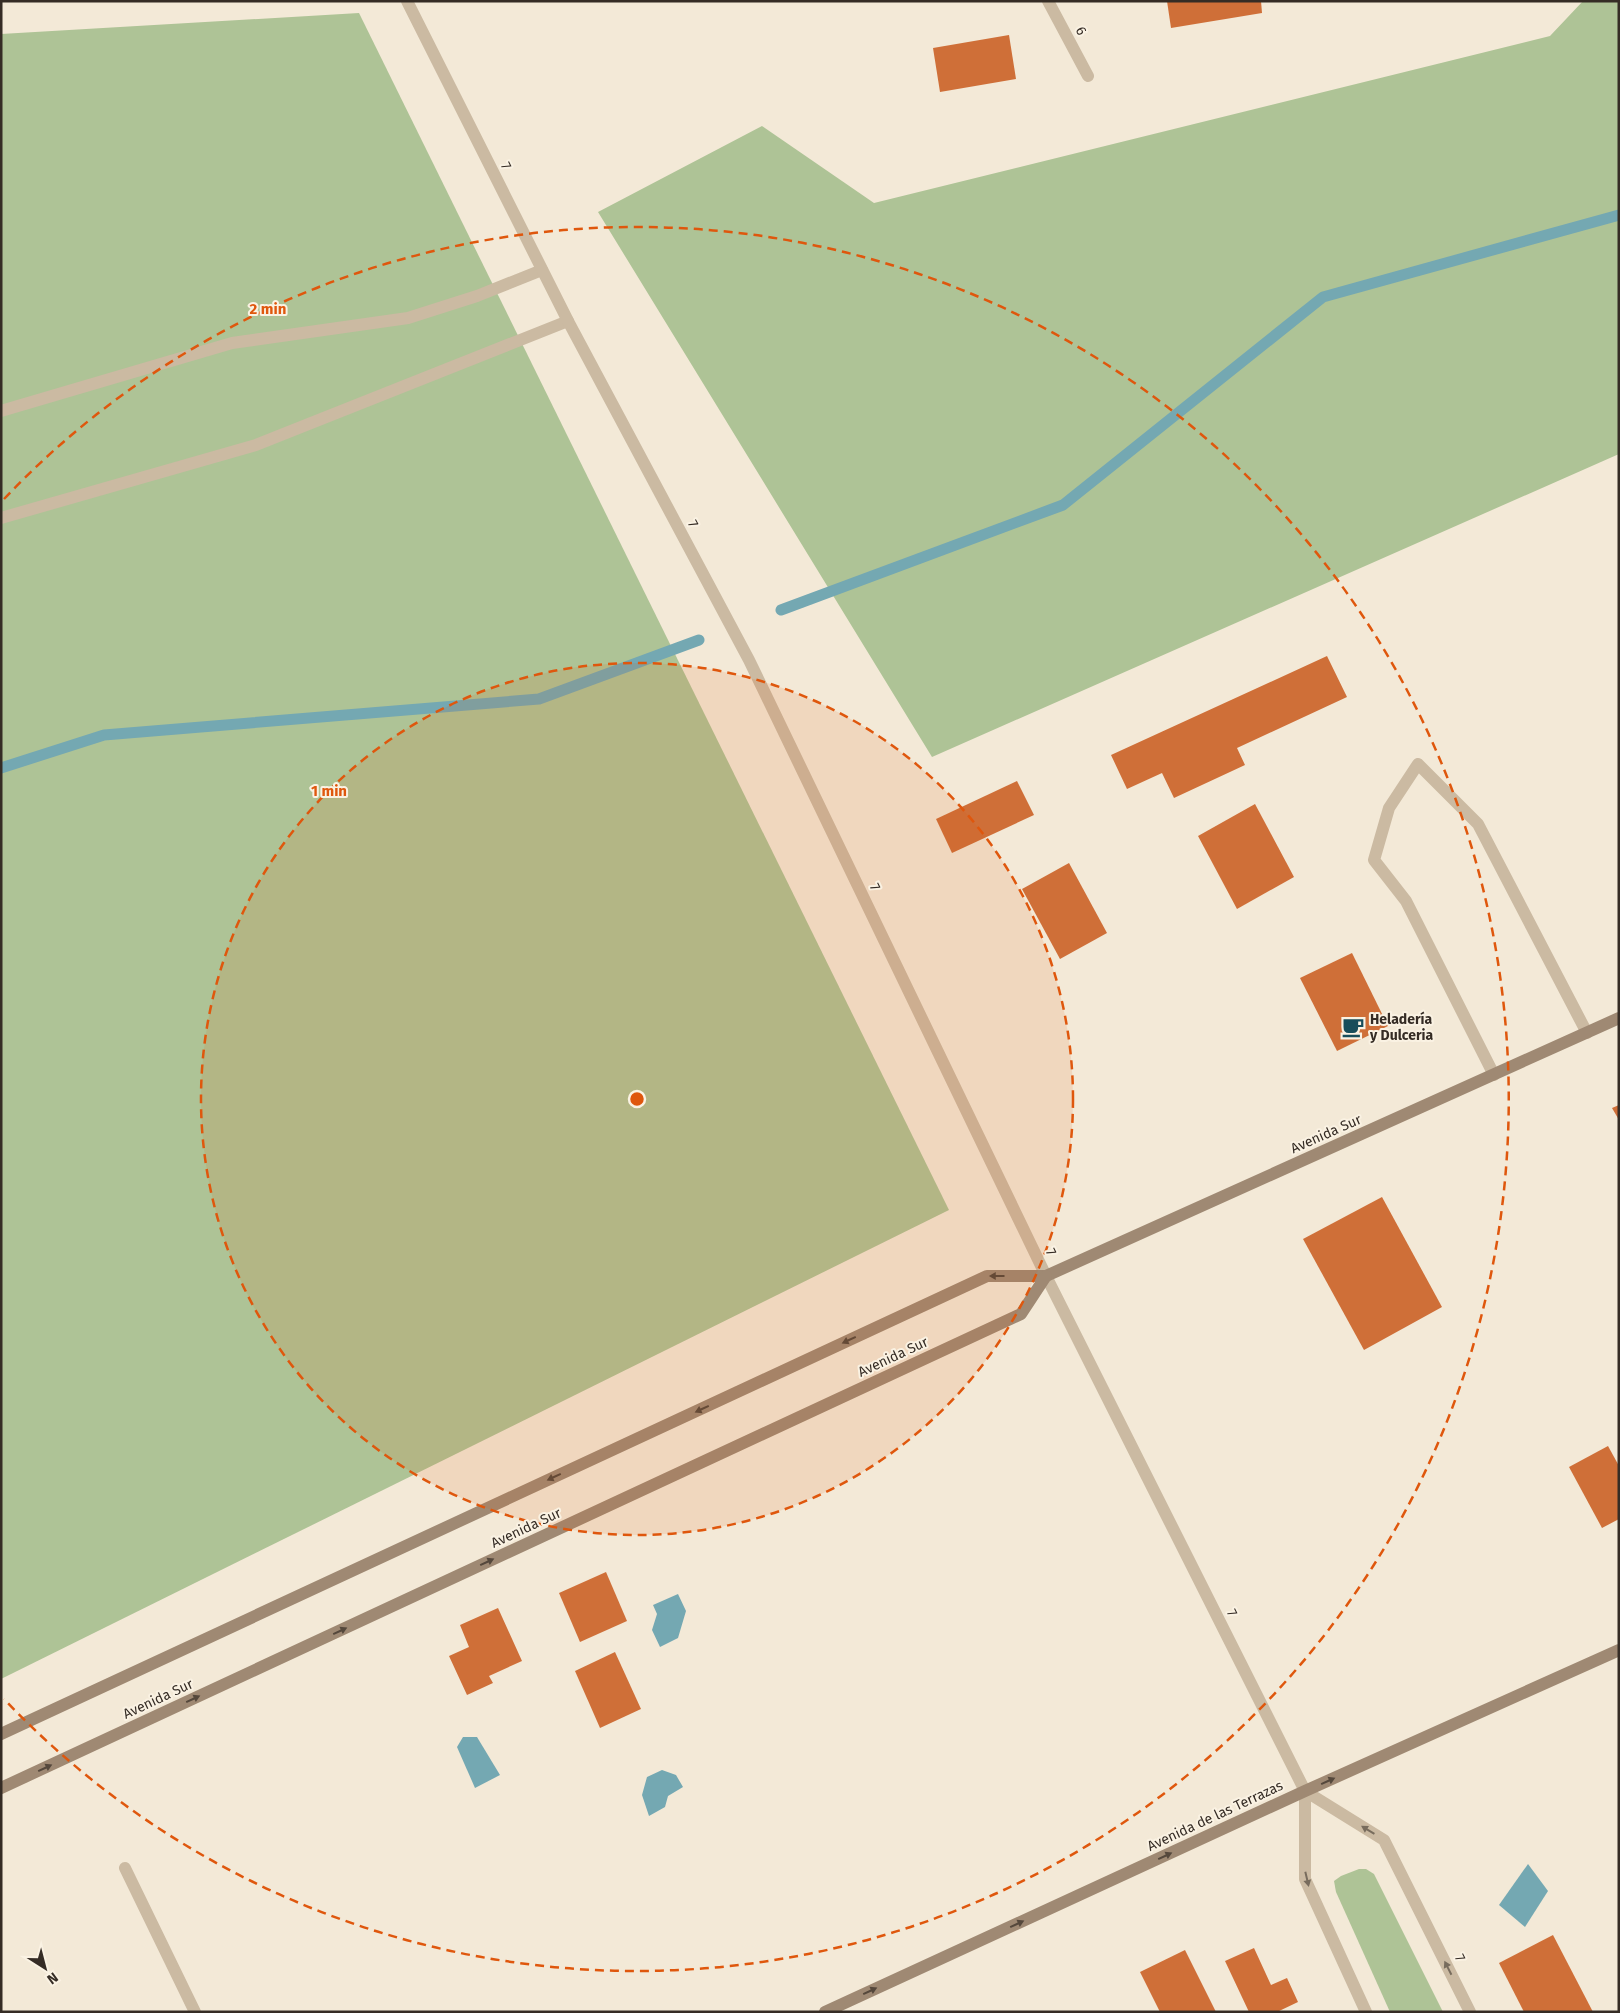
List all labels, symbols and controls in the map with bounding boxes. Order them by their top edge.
street label: 6 [1072,24,1090,38]
street label: 7 [497,159,515,173]
text: 2 min [250,300,286,318]
street label: 7 [684,517,702,531]
text: 1 min [311,782,347,800]
street label: 7 [866,880,884,894]
place label: Heladería y Dulceria [1369,1011,1433,1044]
cafe icon: Heladería y Dulceria [1340,1014,1366,1040]
centre of rings [628,1090,646,1108]
street label: Avenida Sur [1288,1111,1364,1157]
street label: 7 [1042,1245,1060,1259]
one-way arrow [989,1272,1005,1280]
street label: Avenida Sur [855,1333,931,1381]
one-way arrow [842,1336,856,1344]
one-way arrow [695,1405,709,1413]
one-way arrow [547,1473,561,1481]
street label: Avenida Sur [488,1504,564,1552]
one-way arrow [480,1558,495,1566]
street label: 7 [1223,1606,1241,1620]
one-way arrow [333,1626,347,1634]
street label: Avenida Sur [120,1675,196,1723]
one-way arrow [186,1695,200,1703]
one-way arrow [38,1763,53,1772]
one-way arrow [1321,1776,1335,1784]
street label: Avenida de las Terrazas [1144,1777,1286,1855]
one-way arrow [1362,1825,1375,1834]
one-way arrow [1158,1851,1172,1859]
one-way arrow [1303,1872,1311,1888]
one-way arrow [1010,1919,1024,1927]
north arrow [20,1943,70,1993]
street label: 7 [1451,1951,1469,1965]
one-way arrow [1444,1961,1452,1975]
text: N [44,1969,61,1988]
one-way arrow [862,1987,877,1996]

